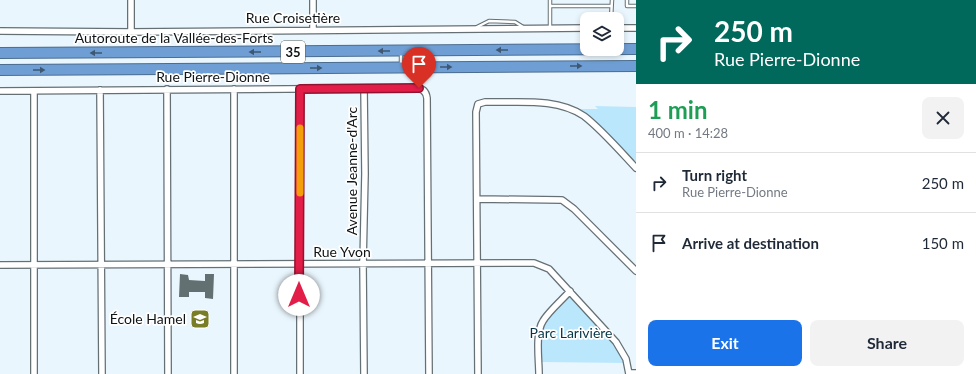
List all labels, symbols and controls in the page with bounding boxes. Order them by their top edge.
street label: Rue Croisetière [246,9,340,26]
map controls [580,12,624,56]
button: layers [580,12,624,56]
text: 250 m [714,14,793,48]
icon: right [648,16,700,68]
street label: Autoroute de la Vallée-des-Forts [75,29,273,46]
road number: 35 [281,41,305,63]
pin [402,47,436,88]
one-way arrow [495,47,508,53]
one-way arrow [377,48,390,54]
text: Rue Pierre-Dionne [714,48,860,70]
one-way arrow [248,49,261,55]
one-way arrow [89,50,102,56]
icon: arrive [408,53,430,75]
one-way arrow [570,63,582,70]
one-way arrow [440,64,453,70]
one-way arrow [310,65,323,71]
one-way arrow [33,67,46,73]
street label: Rue Pierre-Dionne [156,68,270,85]
text: 1 min [648,95,708,124]
button: close [922,97,964,139]
street label: Avenue Jeanne-d'Arc [343,106,360,235]
text: 400 m · 14:28 [648,125,728,141]
text: Turn right [682,166,747,184]
icon: right [648,172,670,194]
text: 250 m [922,174,964,192]
text: Rue Pierre-Dionne [682,184,788,200]
icon: arrive [648,232,670,254]
text: Arrive at destination [682,234,819,252]
text: 150 m [922,234,964,252]
street label: Rue Yvon [313,243,371,260]
position arrow [278,274,320,316]
school or university icon: École Hamel [189,308,211,330]
place label: École Hamel [110,310,186,327]
button: Exit [648,320,802,366]
button: Share [810,320,964,366]
park label: Parc Larivière [530,324,613,341]

